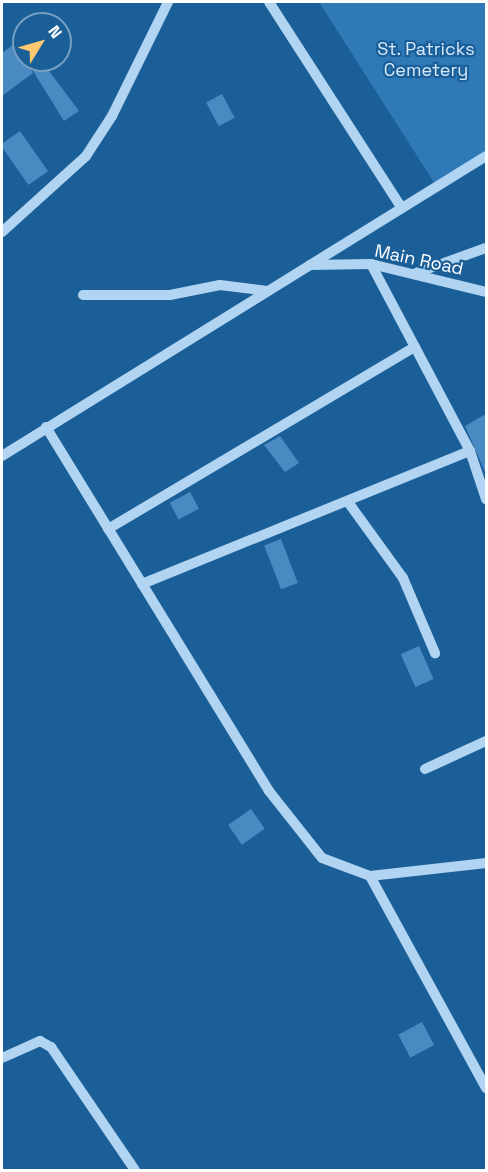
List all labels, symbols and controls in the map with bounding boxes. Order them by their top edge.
north arrow [12,12,72,72]
text: N [44,21,67,43]
park label: St. Patricks Cemetery [377,39,475,82]
street label: Main Road [373,240,465,280]

